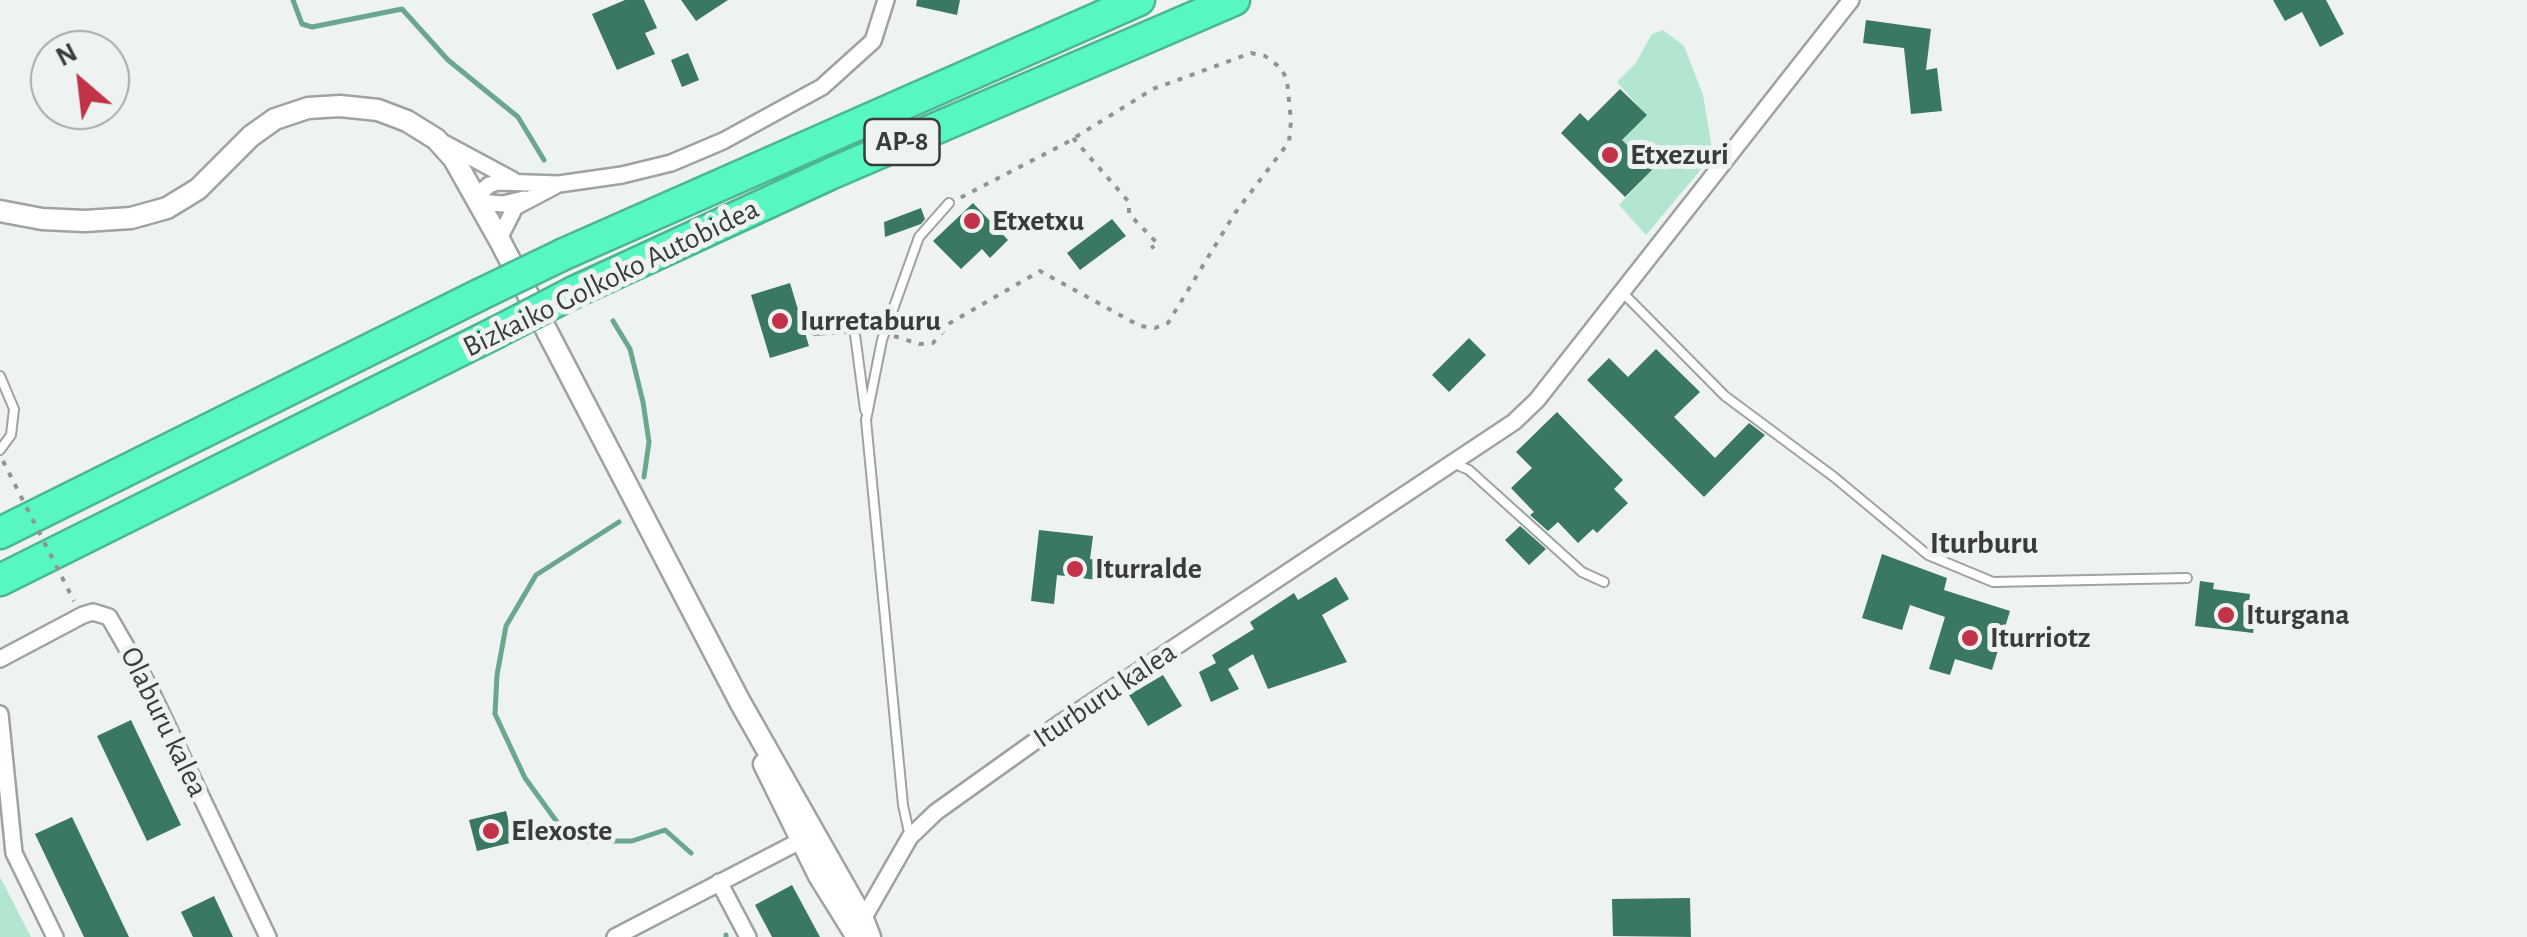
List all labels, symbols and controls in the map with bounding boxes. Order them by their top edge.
north arrow [30,30,130,130]
text: N [52,38,82,72]
road number: AP-8 [864,119,940,165]
place label: Etxezuri [1630,137,1729,173]
marker: Etxezuri [1599,144,1621,166]
street label: Bizkaiko Golkoko Autobidea [457,191,765,365]
place label: Etxetxu [992,203,1084,239]
marker: Etxetxu [961,210,983,232]
place label: Iurretaburu [800,303,941,339]
marker: Iurretaburu [769,310,791,332]
district label: Iturburu [1930,524,2038,562]
place label: Iturralde [1095,551,1202,587]
marker: Iturralde [1064,558,1086,580]
place label: Iturgana [2246,597,2350,633]
marker: Iturgana [2215,604,2237,626]
place label: Iturriotz [1990,620,2090,656]
marker: Iturriotz [1959,627,1981,649]
street label: Iturburu kalea [1027,634,1183,756]
street label: Olaburu kalea [112,641,216,803]
place label: Elexoste [511,813,612,849]
marker: Elexoste [480,820,502,842]

